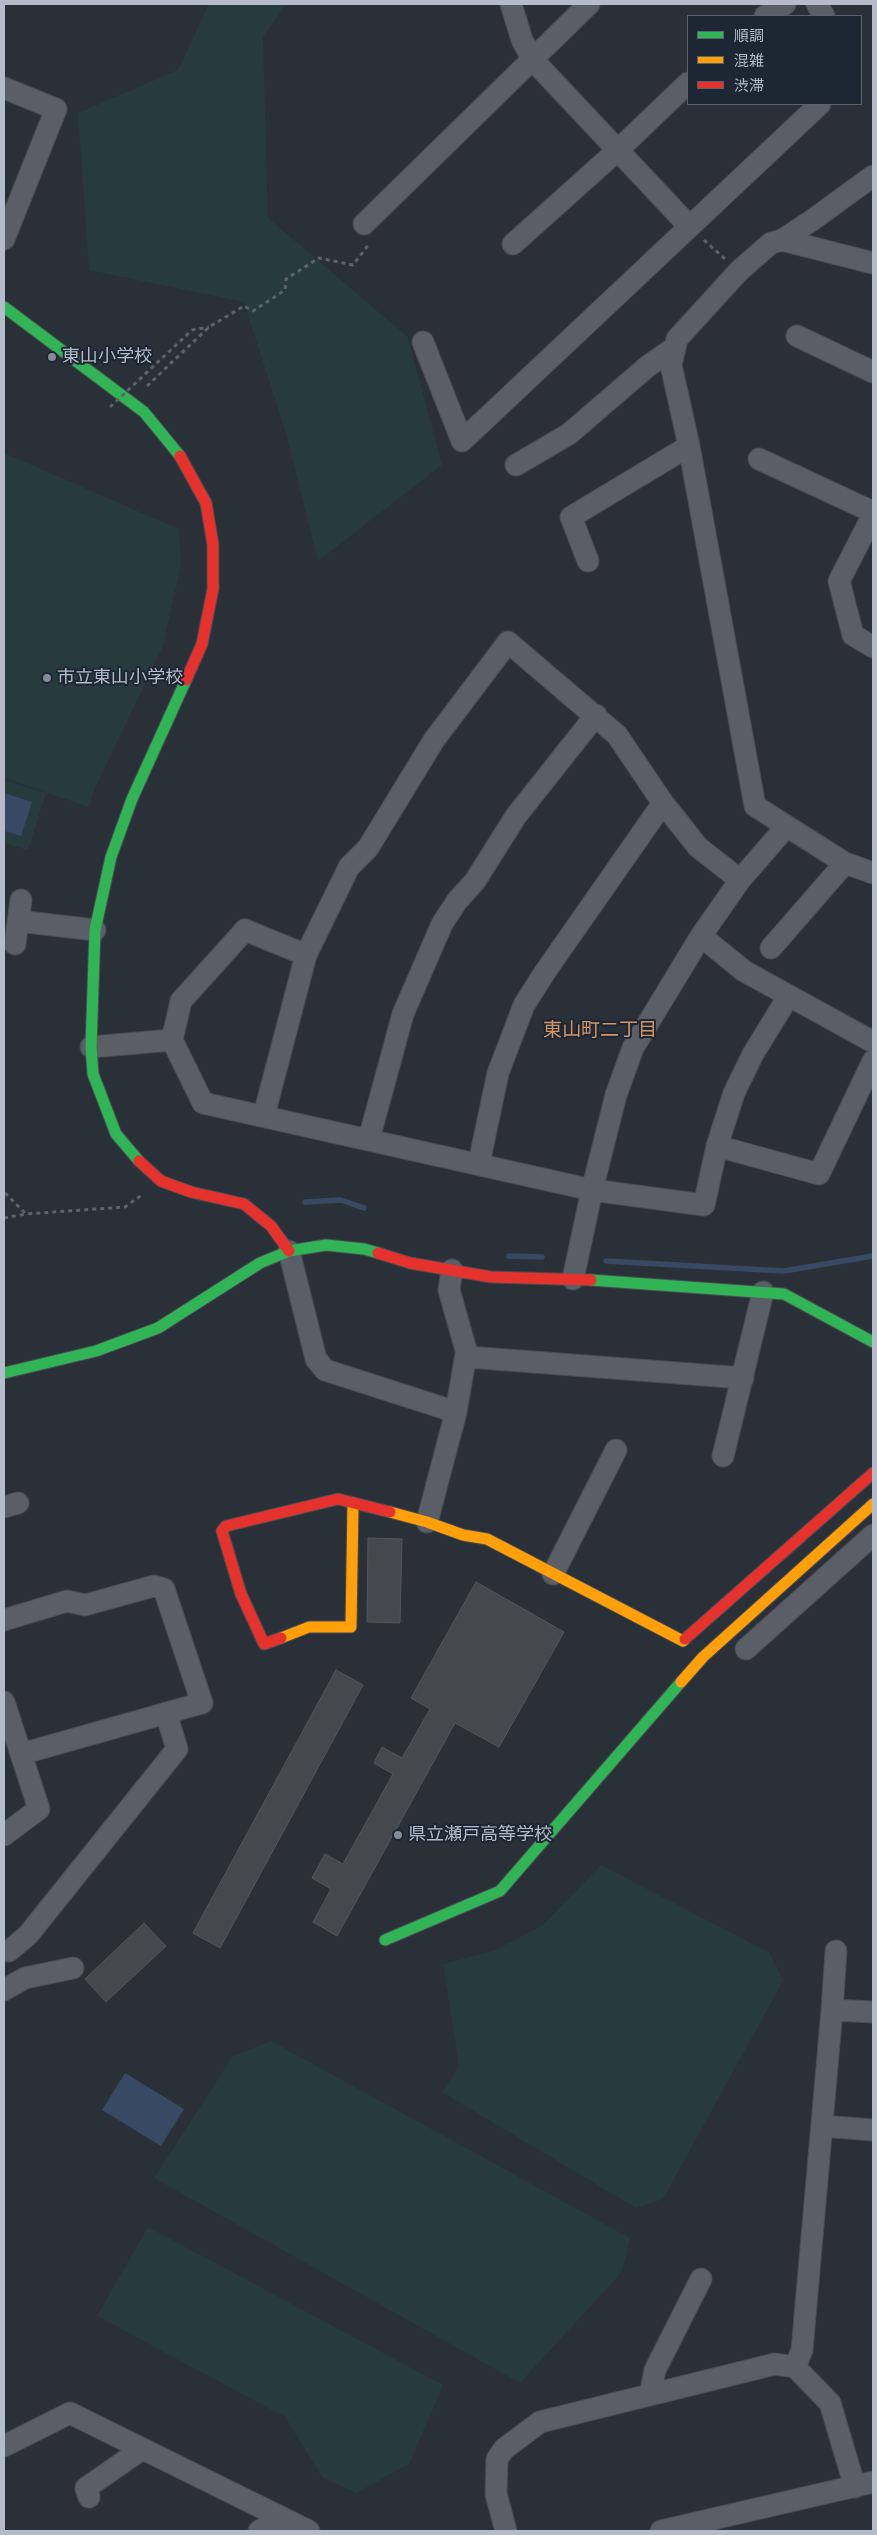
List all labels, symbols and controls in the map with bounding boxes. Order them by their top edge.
legend [687,15,862,105]
text: 順調 [734,27,764,46]
text: 混雑 [734,52,764,71]
text: 渋滞 [734,77,764,96]
place label: 東山小学校 [62,346,152,368]
marker: 東山小学校 [46,351,58,363]
place label: 市立東山小学校 [57,667,183,689]
marker: 市立東山小学校 [41,672,53,684]
district label: 東山町二丁目 [543,1020,657,1042]
place label: 県立瀬戸高等学校 [408,1824,552,1846]
marker: 県立瀬戸高等学校 [392,1829,404,1841]

